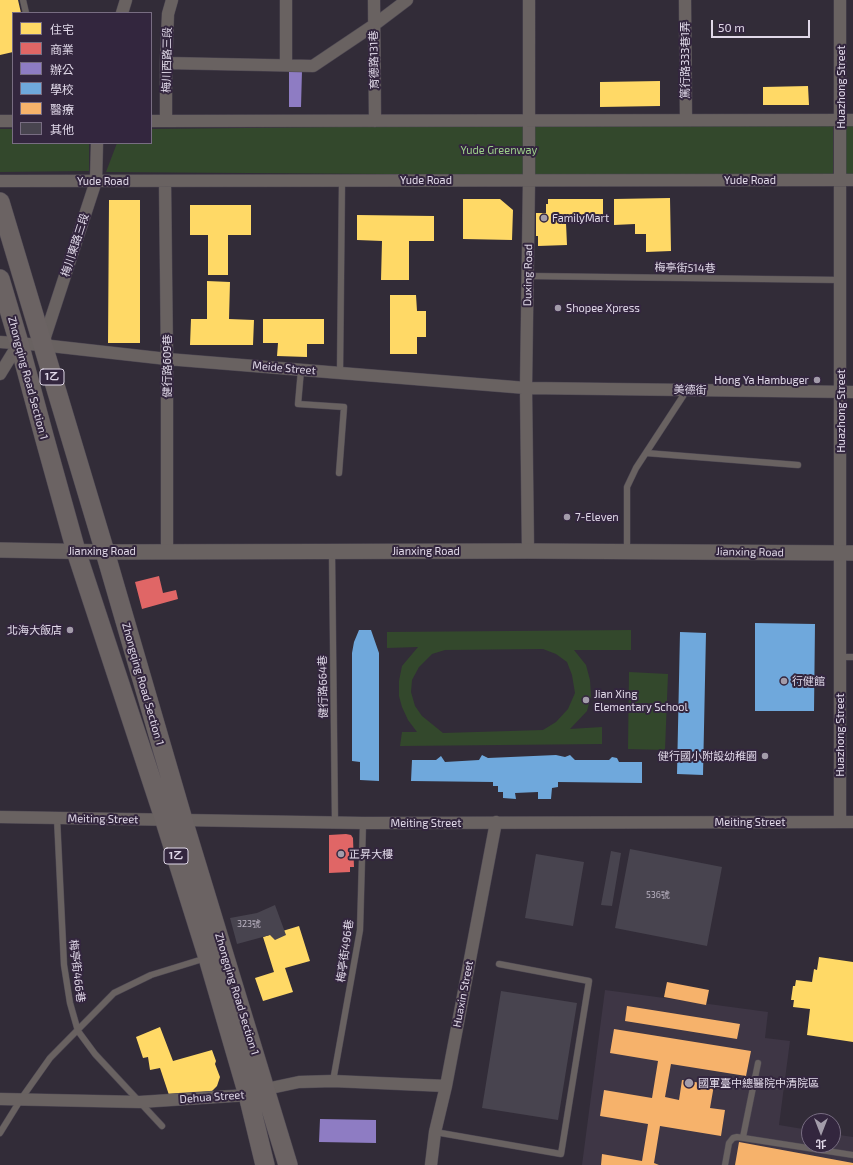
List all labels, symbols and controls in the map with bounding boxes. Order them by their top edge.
legend [12,12,152,144]
scale bar [713,12,812,38]
text: 50 m [718,20,745,34]
street label: 篤行路333巷1弄 [678,21,692,99]
text: 住宅 [50,22,74,36]
street label: 梅川西路三段 [160,27,174,93]
street label: 育德路131巷 [367,30,381,90]
text: 商業 [50,42,74,56]
street label: Huazhong Street [834,45,848,129]
text: 辦公 [50,62,74,76]
text: 學校 [50,82,74,96]
text: 醫療 [50,102,74,116]
text: 其他 [50,122,74,136]
park label: Yude Greenway [461,143,537,157]
street label: Yude Road [400,173,452,187]
street label: Yude Road [724,173,776,187]
street label: Yude Road [77,174,129,188]
place label: FamilyMart [552,211,609,225]
street label: 梅川東路三段 [59,212,91,278]
marker: FamilyMart [539,213,549,223]
street label: Duxing Road [521,244,535,306]
street label: 梅亭街514巷 [654,261,716,275]
place label: Shopee Xpress [566,301,640,315]
marker: Shopee Xpress [553,303,563,313]
street label: Zhongqing Road Section 1 [5,315,51,441]
street label: 健行路609巷 [160,334,174,398]
street label: Meide Street [252,359,316,377]
road number: 1乙 [40,369,64,385]
street label: Huazhong Street [834,369,848,453]
place label: Hong Ya Hambuger [714,373,809,387]
marker: Hong Ya Hambuger [812,375,822,385]
street label: 美德街 [673,383,707,397]
place label: 7-Eleven [575,510,619,524]
marker: 7-Eleven [562,512,572,522]
street label: Jianxing Road [68,544,136,558]
street label: Jianxing Road [392,544,460,558]
street label: Jianxing Road [716,545,784,559]
street label: Zhongqing Road Section 1 [119,621,167,747]
place label: 北海大飯店 [7,623,62,637]
marker: 北海大飯店 [65,625,75,635]
street label: 健行路664巷 [316,655,330,719]
place label: 行健館 [792,674,825,688]
marker: 行健館 [779,676,789,686]
place label: Jian Xing Elementary School [594,687,688,713]
street label: Huazhong Street [833,693,847,777]
marker: Jian Xing Elementary School [581,695,591,705]
place label: 健行國小附設幼稚園 [658,749,757,763]
marker: 健行國小附設幼稚園 [760,751,770,761]
street label: Meiting Street [68,812,138,826]
street label: Meiting Street [715,815,785,829]
street label: Meiting Street [391,816,461,830]
place label: 正昇大樓 [349,847,393,861]
road number: 1乙 [164,848,188,864]
marker: 正昇大樓 [336,849,346,859]
house number: 536號 [646,890,670,900]
house number: 323號 [237,919,261,929]
street label: 梅亭街496巷 [334,919,356,983]
street label: Zhongqing Road Section 1 [212,931,262,1057]
street label: 梅亭街466巷 [67,939,87,1003]
street label: Huaxin Street [450,960,476,1028]
place label: 國軍臺中總醫院中清院區 [698,1076,819,1090]
marker: 國軍臺中總醫院中清院區 [683,1077,695,1089]
street label: Dehua Street [179,1088,245,1106]
north arrow [801,1113,841,1153]
text: 北 [816,1138,827,1151]

